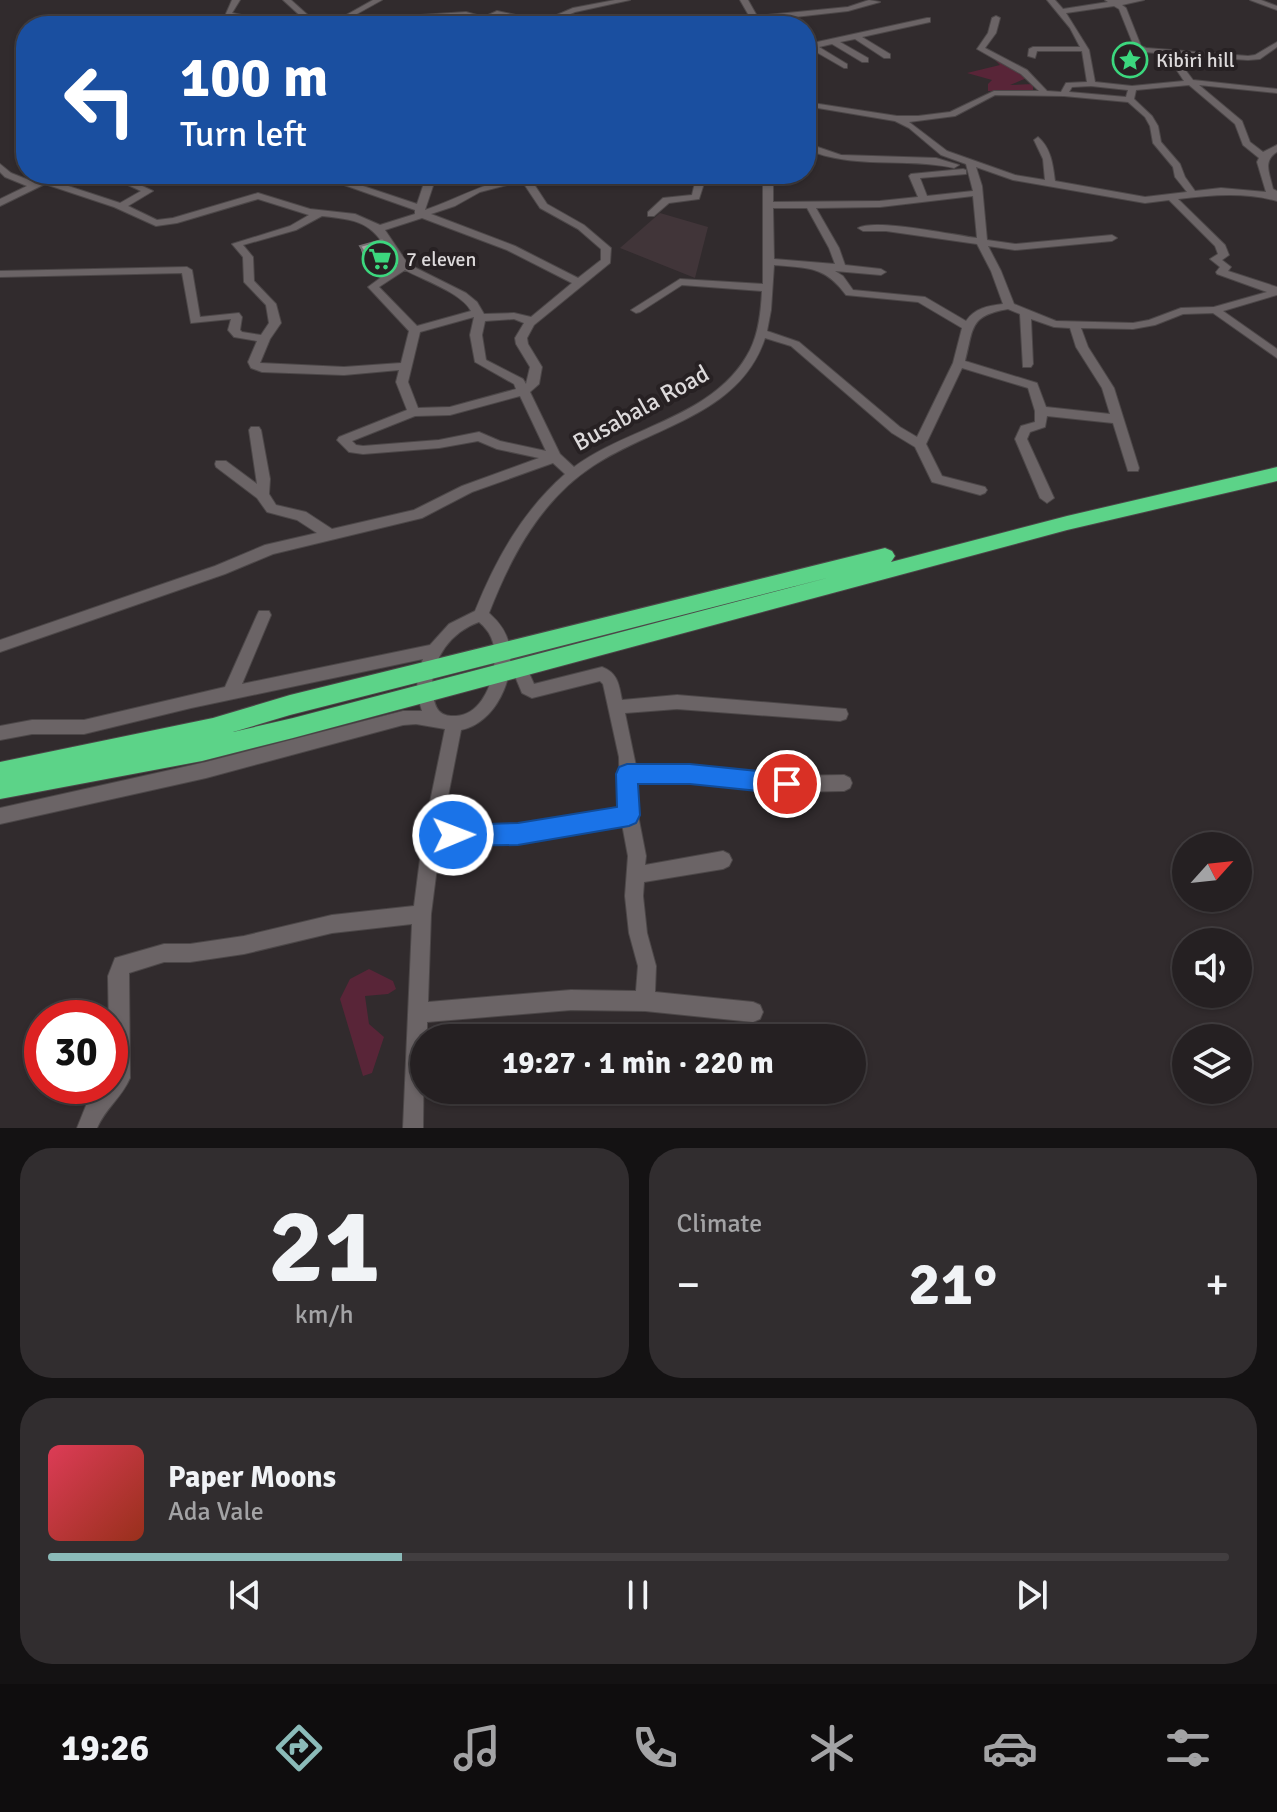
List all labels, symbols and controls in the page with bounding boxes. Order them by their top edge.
place icon: Kibiri hill [1111,41,1149,79]
text: 100 m [180,43,328,112]
icon: left [48,48,152,152]
place label: Kibiri hill [1156,48,1235,73]
text: Turn left [180,112,307,157]
supermarket icon: 7 eleven [361,240,399,278]
place label: 7 eleven [406,247,476,272]
street label: Busabala Road [568,358,714,458]
pin [753,750,821,818]
icon: arrive [765,762,809,806]
position arrow [411,793,495,877]
north arrow [1172,832,1252,912]
map controls [1172,832,1252,1104]
button: sound [1172,928,1252,1008]
speed limit sign: 30 [24,1000,128,1104]
button: layers [1172,1024,1252,1104]
text: 19:27 · 1 min · 220 m [502,1045,774,1082]
text: 21 [268,1183,380,1311]
text: Climate [677,1208,762,1240]
text: 21° [908,1248,997,1322]
text: − [677,1258,700,1312]
text: + [1205,1258,1229,1312]
text: km/h [295,1299,354,1331]
text: Paper Moons [168,1459,336,1496]
text: Ada Vale [168,1496,264,1528]
icon: previous [223,1573,267,1617]
icon: pause [616,1573,660,1617]
icon: next [1010,1573,1054,1617]
icon: directions [271,1720,327,1776]
icon: music [449,1720,505,1776]
icon: phone [627,1720,683,1776]
icon: climate [804,1720,860,1776]
icon: car [982,1720,1038,1776]
icon: filters [1160,1720,1216,1776]
text: 19:26 [61,1726,149,1771]

